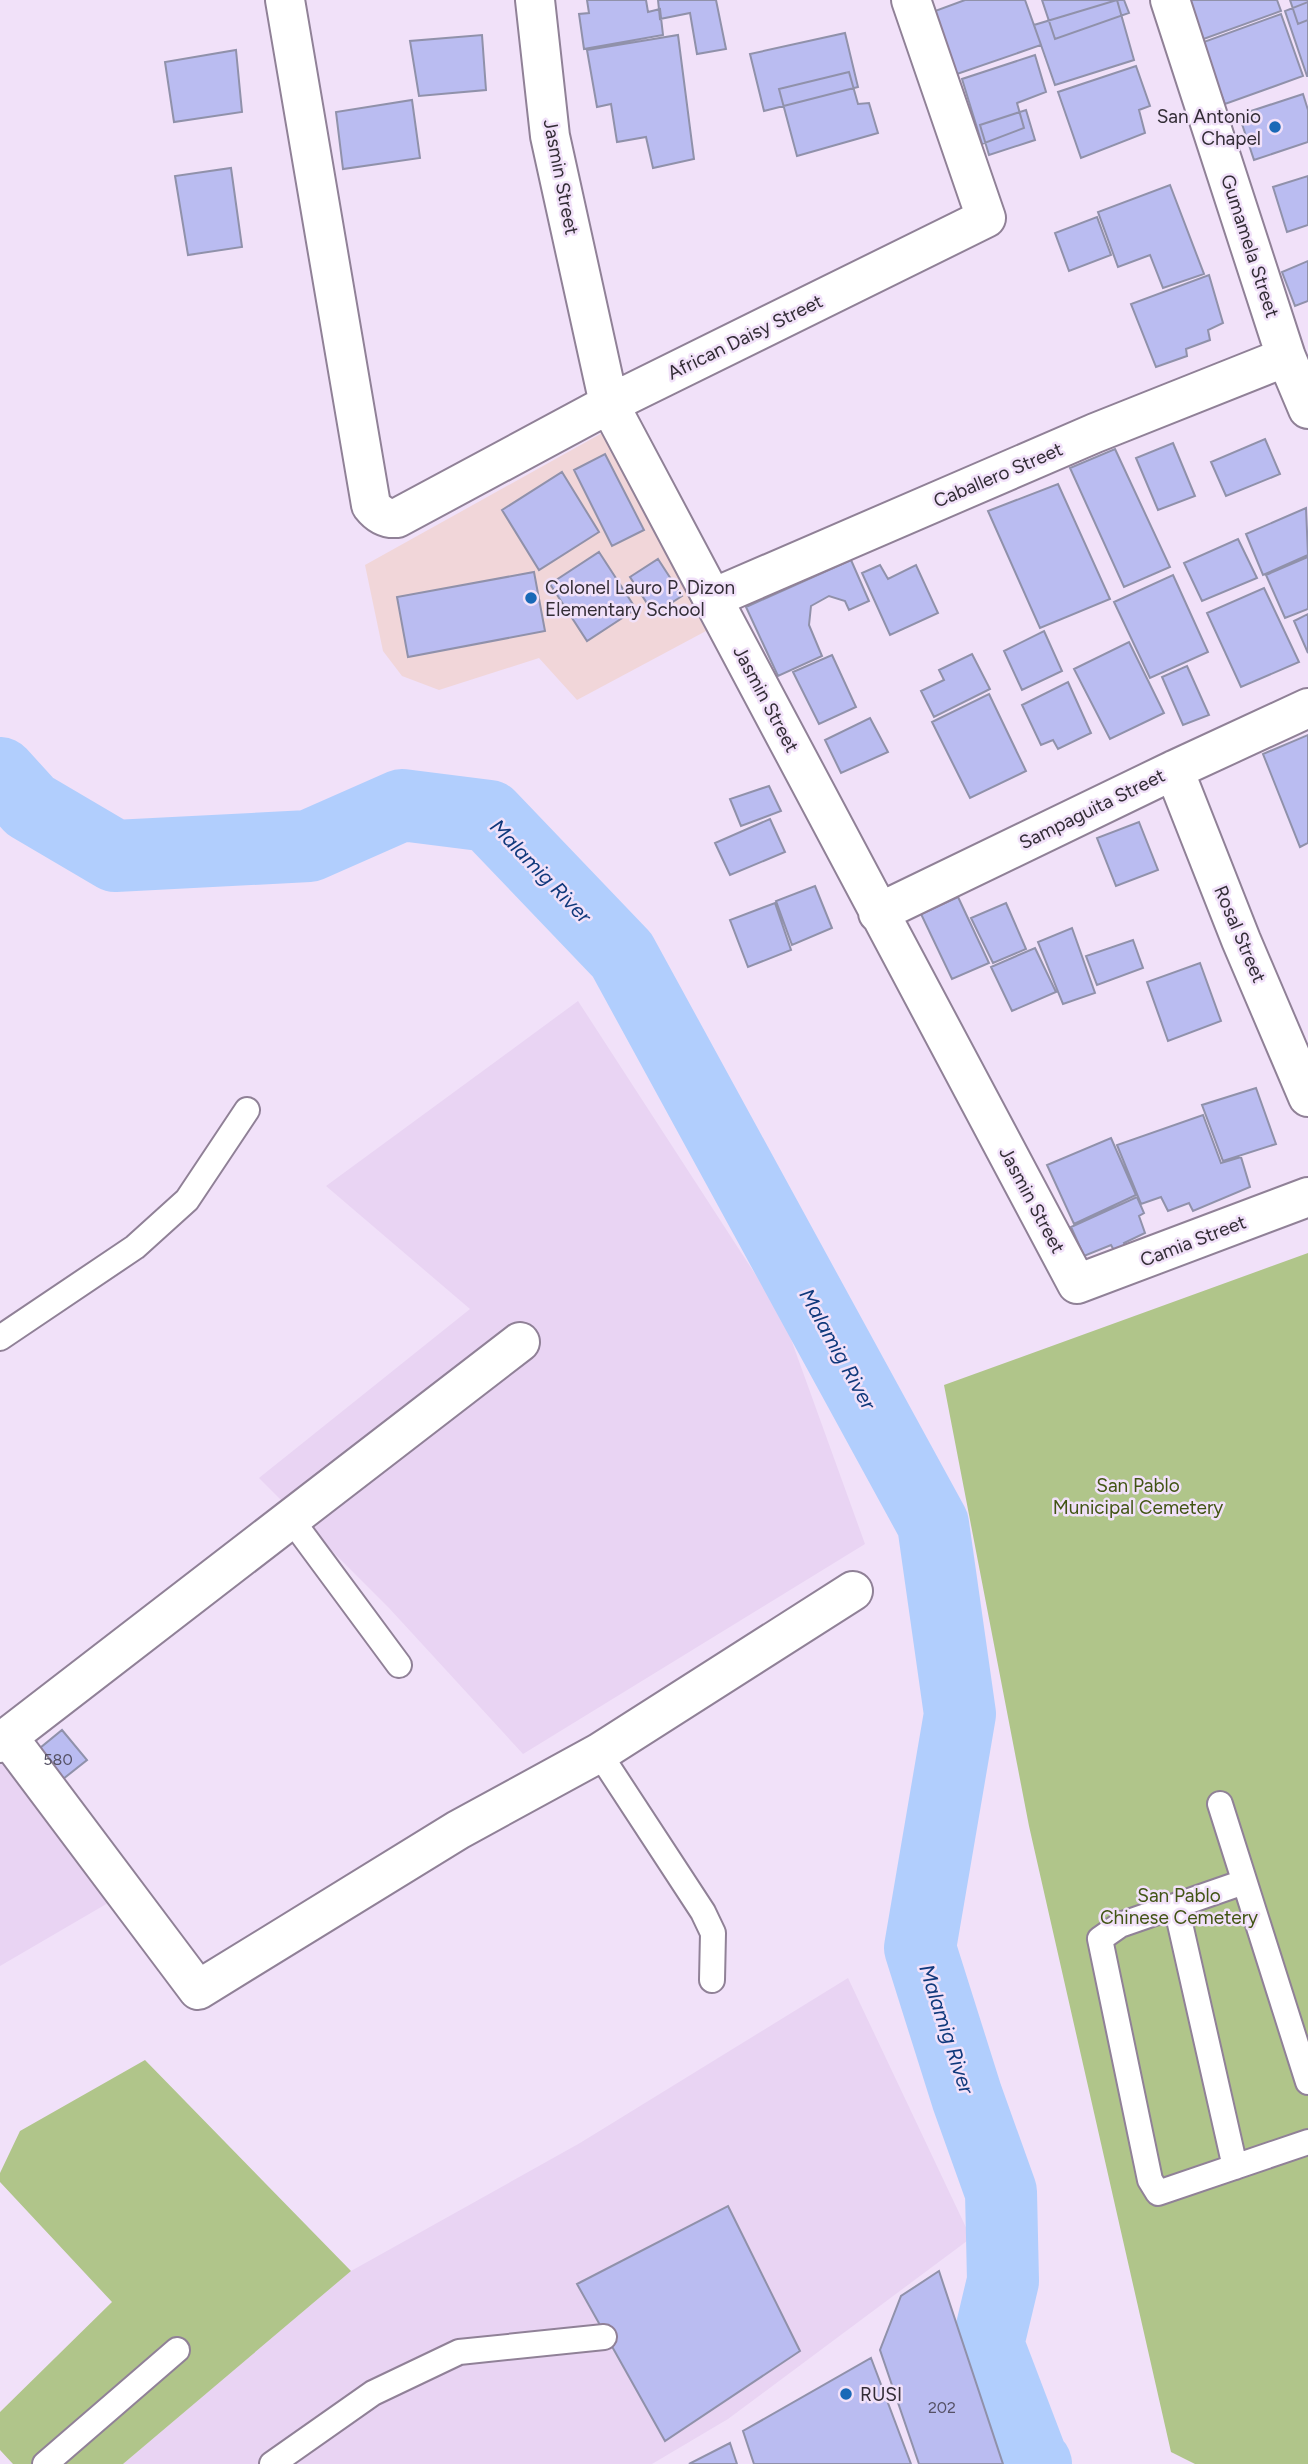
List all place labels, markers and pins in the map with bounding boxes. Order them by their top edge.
place label: San Antonio Chapel [1157,105,1261,150]
marker: San Antonio Chapel [1267,119,1283,135]
place label: Colonel Lauro P. Dizon Elementary School [545,576,735,621]
marker: Colonel Lauro P. Dizon Elementary School [523,590,539,606]
place label: RUSI [860,2383,902,2406]
marker: RUSI [838,2386,854,2402]

